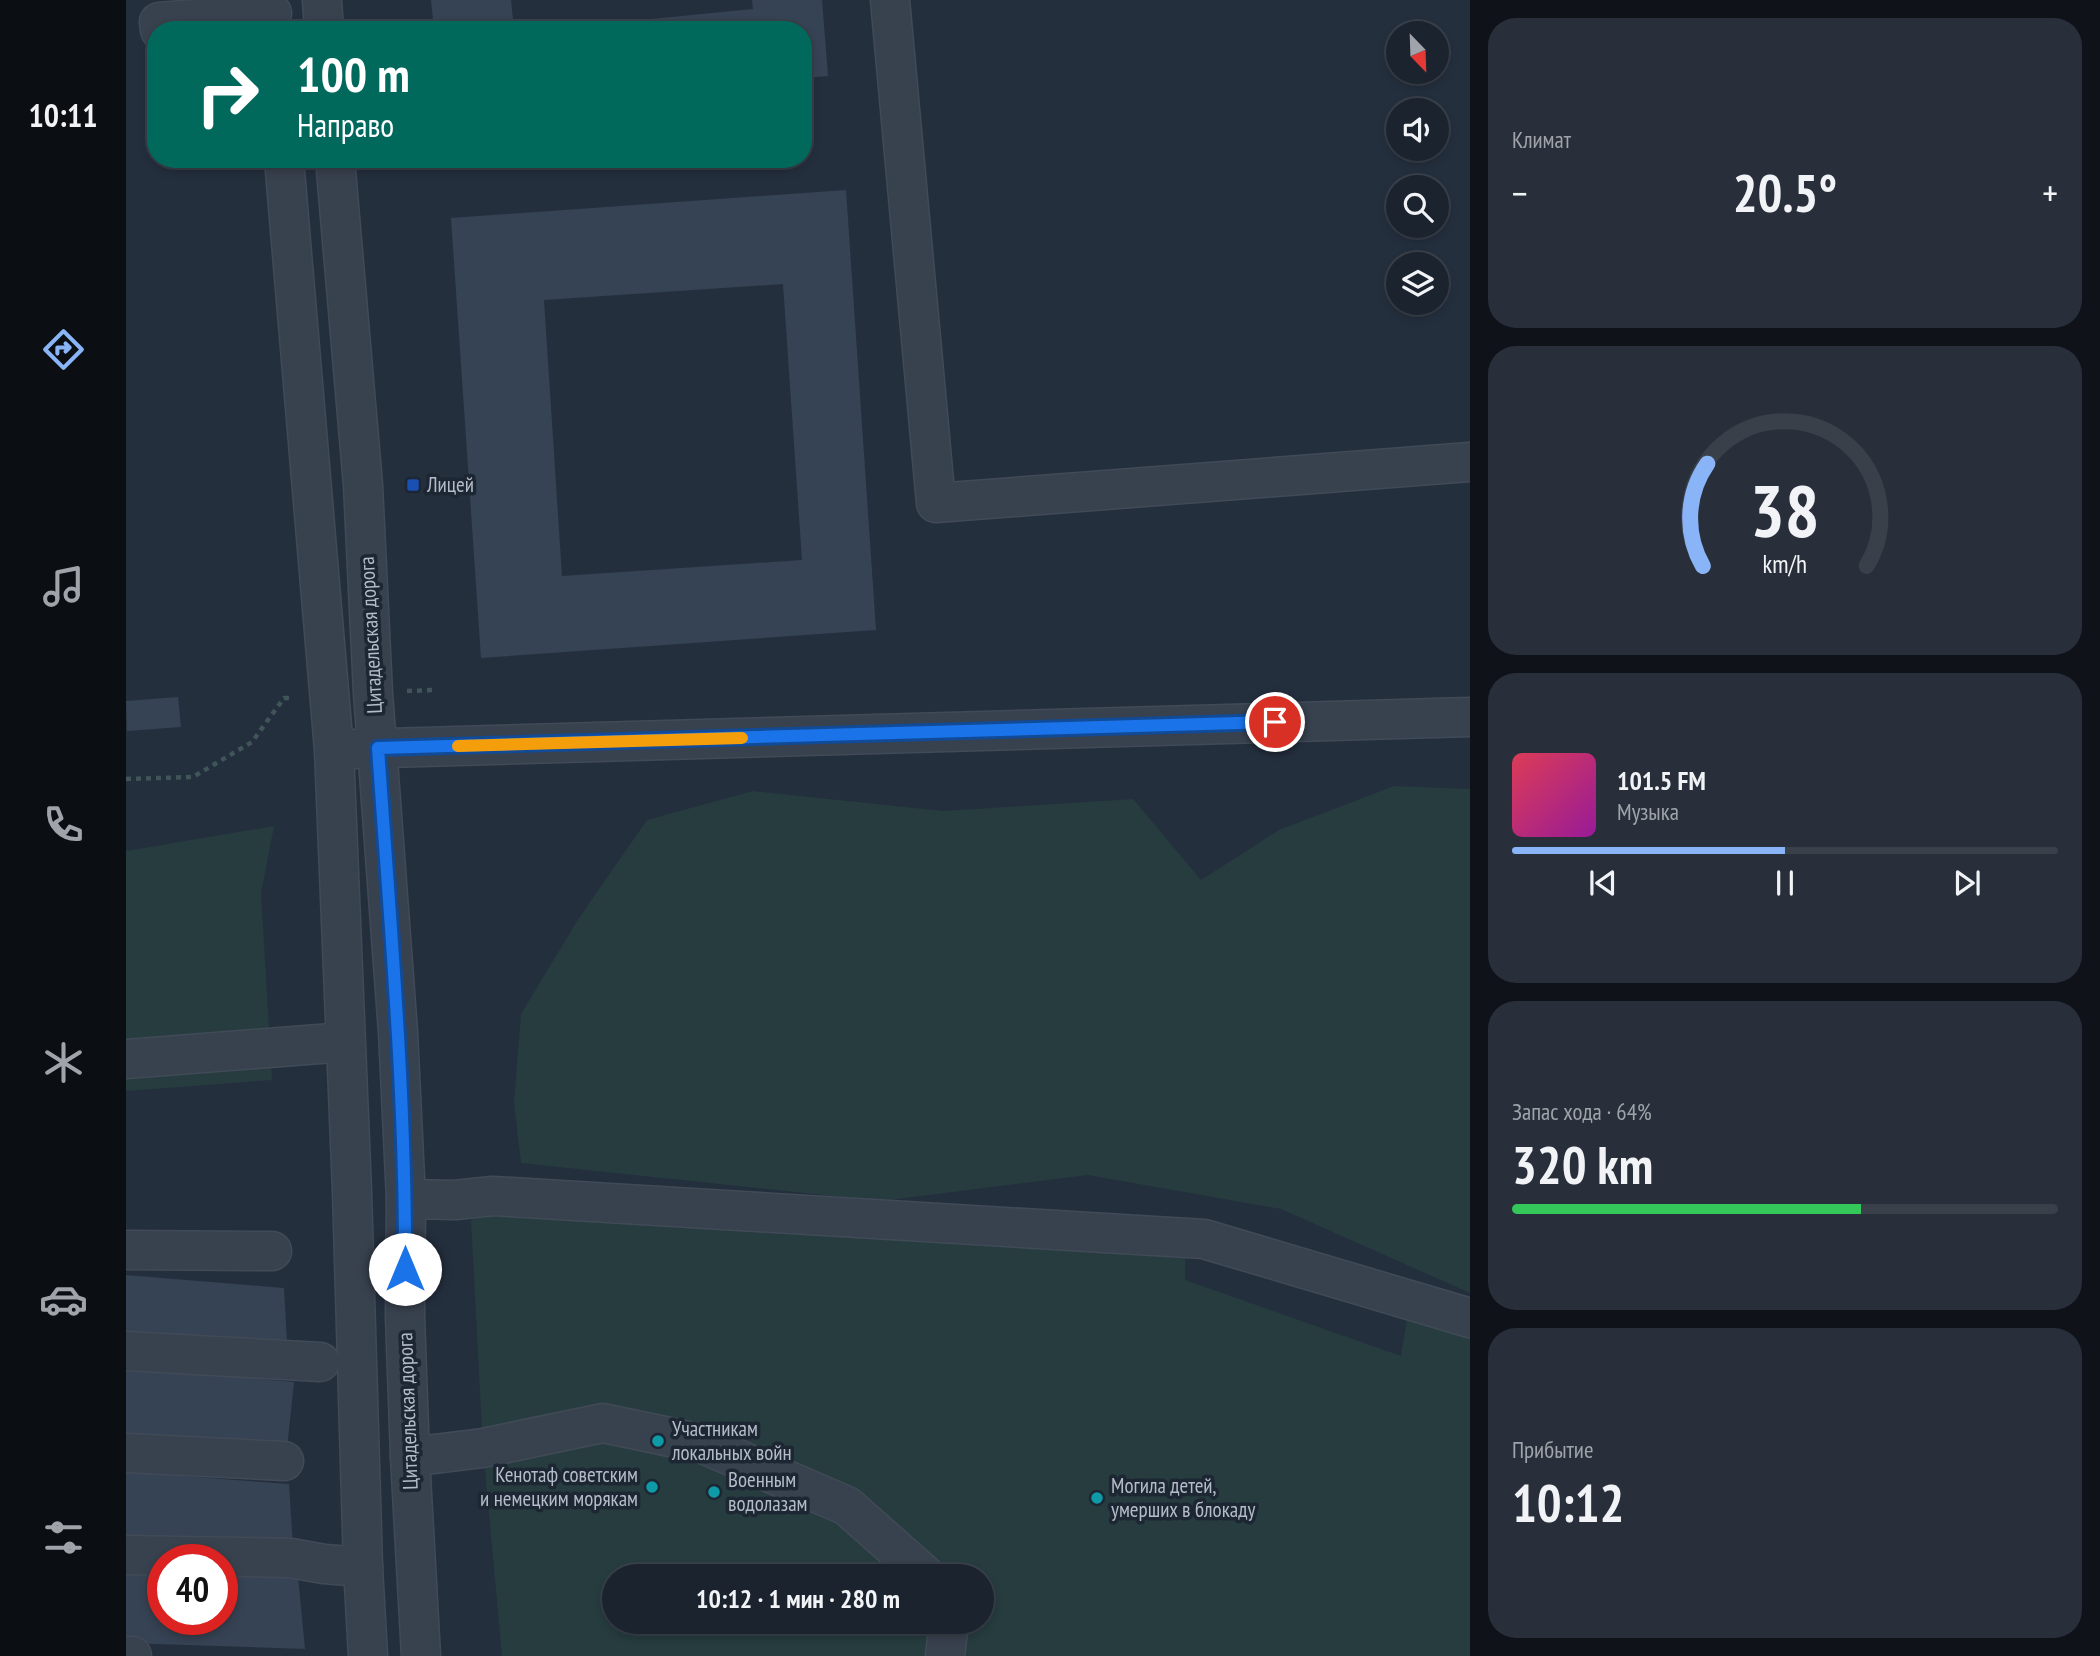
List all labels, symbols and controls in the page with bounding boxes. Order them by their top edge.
north arrow [1386,21,1449,84]
map controls [1386,21,1449,315]
text: 100 m [297,42,410,106]
icon: right [182,49,273,140]
text: 10:11 [28,94,98,136]
button: sound [1386,98,1449,161]
text: Направо [297,104,394,146]
text: Климат [1512,125,1571,154]
text: 20.5° [1733,159,1837,226]
text: − [1512,168,1528,217]
text: + [2042,168,2058,217]
button: search [1386,175,1449,238]
button: layers [1386,252,1449,315]
icon: directions [39,325,88,374]
text: 38 [1750,463,1820,557]
place label: Лицей [426,471,474,498]
marker: Лицей [405,477,421,493]
text: km/h [1763,548,1807,580]
street label: Цитадельская дорога [353,556,388,714]
icon: music [39,562,88,611]
pin [1245,692,1305,752]
icon: arrive [1256,703,1294,741]
text: 101.5 FM [1617,764,1706,797]
text: Музыка [1617,797,1679,826]
icon: phone [39,800,88,849]
icon: previous [1584,864,1622,902]
icon: pause [1766,864,1804,902]
icon: next [1948,864,1986,902]
icon: climate [39,1038,88,1087]
text: Запас хода · 64% [1512,1097,1652,1126]
text: 320 km [1512,1131,1653,1198]
position arrow [368,1232,442,1306]
icon: car [39,1275,88,1324]
street label: Цитадельская дорога [391,1332,424,1490]
place label: Участникам локальных войн [671,1415,792,1466]
marker: Участникам локальных войн [650,1433,666,1449]
text: Прибытие [1512,1435,1593,1464]
place label: Кенотаф советским и немецким морякам [480,1461,638,1512]
place label: Военным водолазам [728,1466,808,1517]
text: 10:12 [1512,1469,1624,1536]
place label: Могила детей, умерших в блокаду [1111,1472,1255,1523]
marker: Кенотаф советским и немецким морякам [644,1479,660,1495]
marker: Военным водолазам [706,1484,722,1500]
marker: Могила детей, умерших в блокаду [1089,1490,1105,1506]
icon: filters [39,1513,88,1562]
speed limit sign: 40 [147,1544,238,1635]
text: 10:12 · 1 мин · 280 m [696,1582,900,1615]

